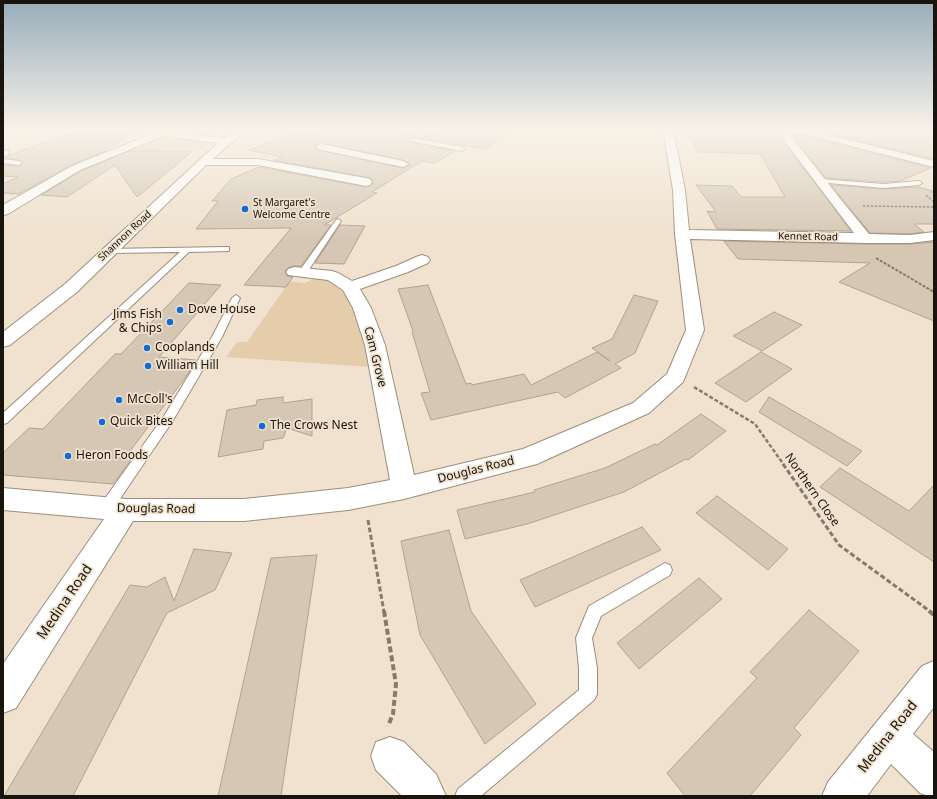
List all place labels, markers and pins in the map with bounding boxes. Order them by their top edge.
place label: St Margaret's Welcome Centre [253,197,330,220]
marker: St Margaret's Welcome Centre [240,204,250,214]
place label: Dove House [188,303,256,317]
marker: Dove House [175,305,185,315]
place label: Jims Fish & Chips [113,308,162,336]
marker: Jims Fish & Chips [165,317,175,327]
place label: Cooplands [155,341,215,355]
marker: Cooplands [142,343,152,353]
place label: William Hill [156,359,219,373]
marker: William Hill [143,361,153,371]
place label: McColl's [127,393,173,407]
marker: McColl's [114,395,124,405]
place label: Quick Bites [110,415,173,429]
marker: Quick Bites [97,417,107,427]
place label: The Crows Nest [270,419,358,433]
marker: The Crows Nest [257,421,267,431]
place label: Heron Foods [76,449,148,463]
marker: Heron Foods [63,451,73,461]

